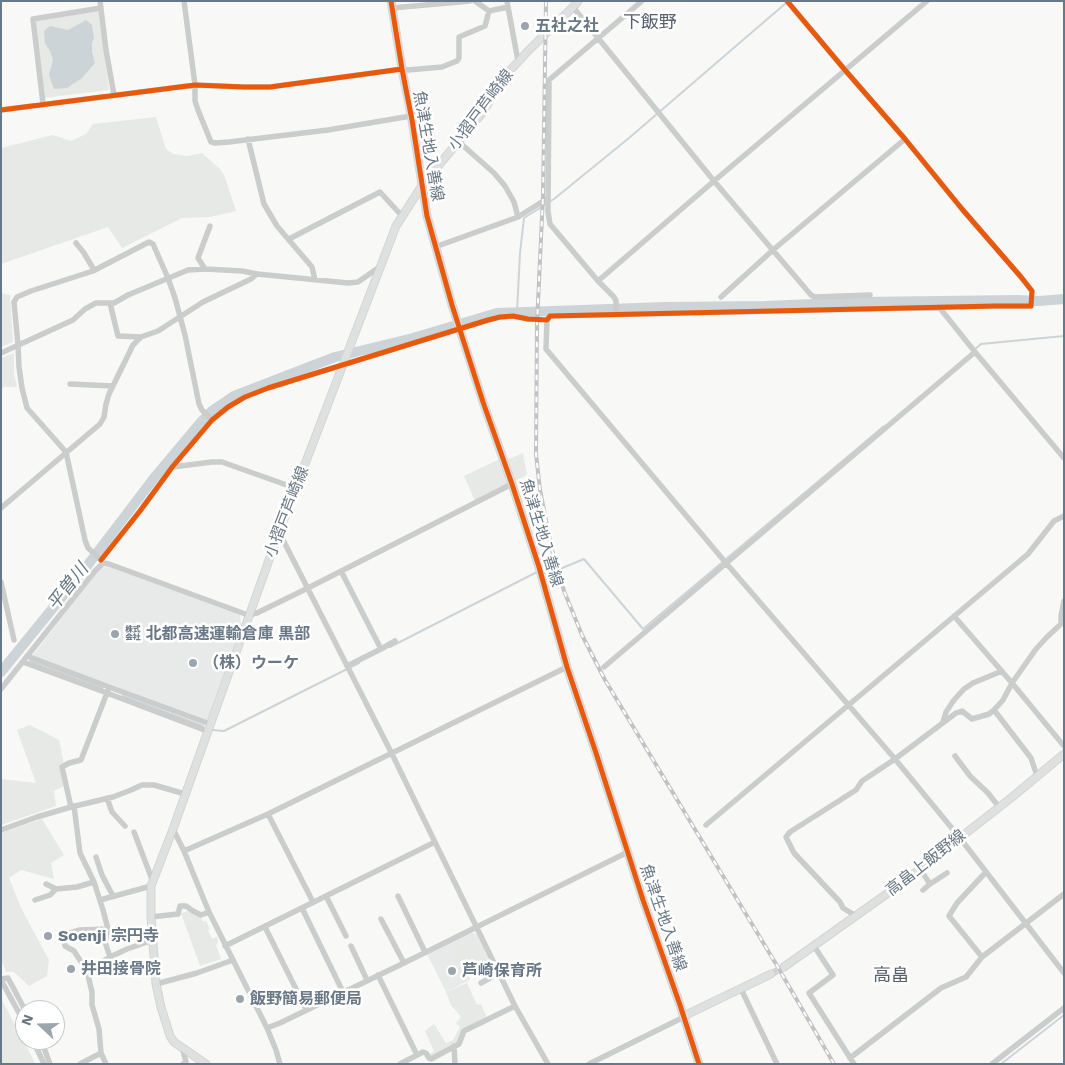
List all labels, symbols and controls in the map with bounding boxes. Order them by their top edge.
district label: 下飯野 [623,12,677,34]
place label: 五社之社 [535,16,599,36]
marker: 五社之社 [519,20,531,32]
street label: 小摺戸芦崎線 [444,66,518,154]
street label: 魚津生地入善線 [409,89,447,203]
street label: 小摺戸芦崎線 [261,464,313,560]
street label: 魚津生地入善線 [515,477,567,589]
water label: 平曽川 [43,559,93,615]
place label: ㍿ 北都高速運輸倉庫 黒部 [125,624,310,644]
marker: ㍿ 北都高速運輸倉庫 黒部 [109,628,121,640]
place label: （株）ウーケ [203,653,299,673]
marker: （株）ウーケ [187,657,199,669]
street label: 高畠上飯野線 [882,826,970,900]
street label: 魚津生地入善線 [636,862,690,974]
place label: Soenji 宗円寺 [58,926,159,946]
marker: Soenji 宗円寺 [42,930,54,942]
place label: 井田接骨院 [81,959,161,979]
place label: 芦崎保育所 [462,961,542,981]
marker: 井田接骨院 [65,963,77,975]
marker: 芦崎保育所 [446,965,458,977]
district label: 高畠 [873,965,909,987]
place label: 飯野簡易郵便局 [250,989,362,1009]
marker: 飯野簡易郵便局 [234,993,246,1005]
north arrow [15,1000,65,1050]
text: N [18,1012,36,1028]

